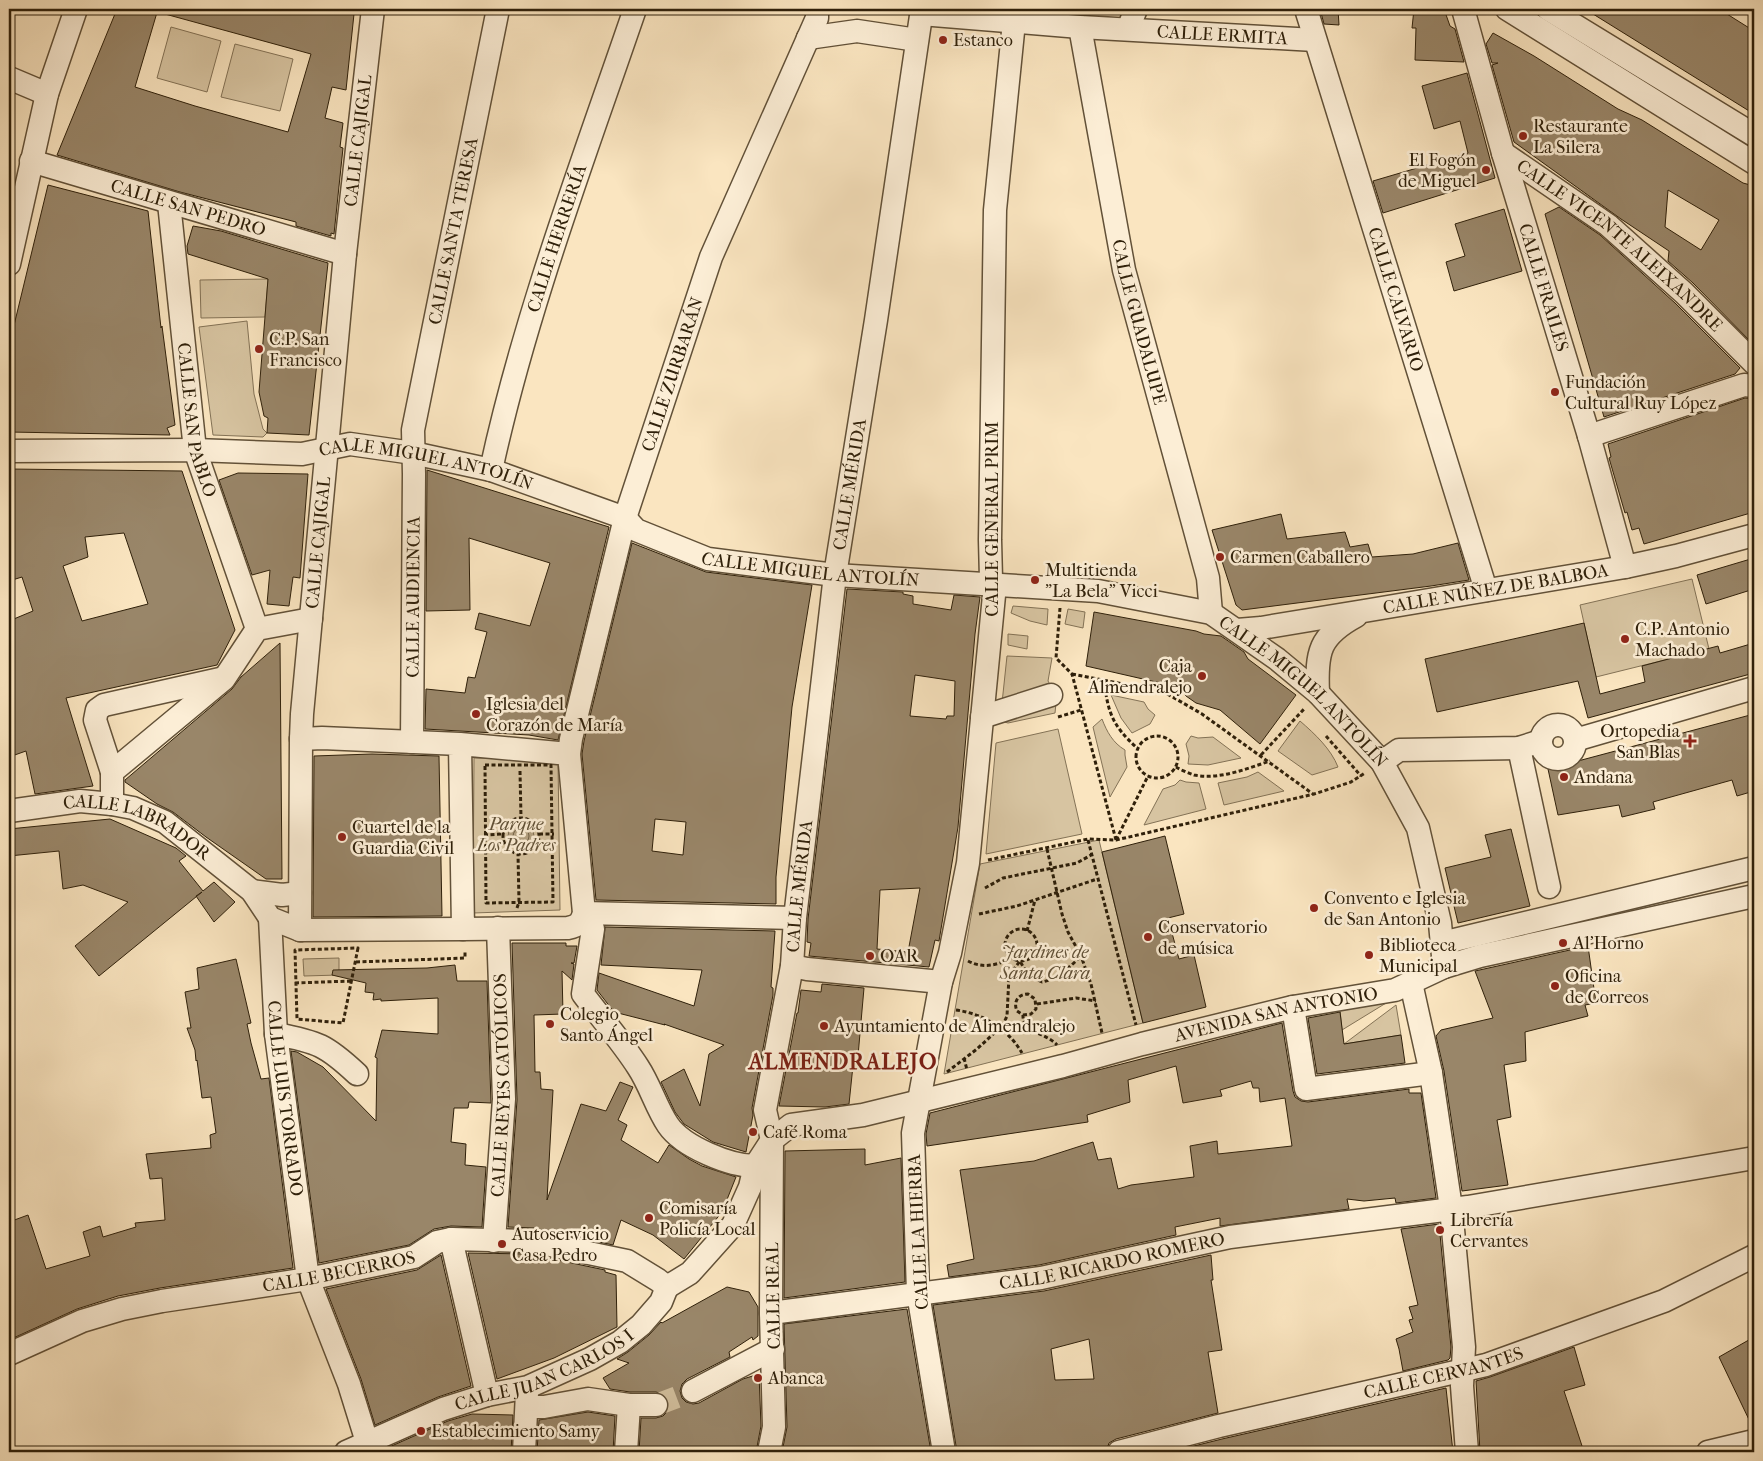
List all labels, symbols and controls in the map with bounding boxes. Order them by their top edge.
street label: CALLE ERMITA [1156,21,1289,49]
place label: Estanco [953,30,1013,51]
marker: Estanco [937,34,949,46]
street label: CALLE CAJIGAL [340,74,376,208]
place label: Restaurante La Silera [1533,116,1628,158]
marker: Restaurante La Silera [1517,130,1529,142]
street label: CALLE SANTA TERESA [425,135,483,327]
place label: El Fogón de Miguel [1398,150,1477,192]
street label: CALLE VICENTE ALEIXANDRE [1512,155,1726,336]
street label: CALLE HERRERÍA [523,161,591,315]
marker: El Fogón de Miguel [1480,164,1492,176]
street label: CALLE SAN PEDRO [108,175,268,241]
street label: CALLE FRAILES [1514,221,1573,354]
street label: CALLE CALVARIO [1363,225,1428,374]
street label: CALLE GUADALUPE [1108,238,1170,407]
street label: CALLE ZURBARÁN [638,294,708,454]
place label: C.P. San Francisco [269,329,342,371]
street label: CALLE SAN PABLO [173,341,221,500]
marker: C.P. San Francisco [253,343,265,355]
place label: Fundación Cultural Ruy López [1565,372,1717,414]
marker: Fundación Cultural Ruy López [1549,386,1561,398]
street label: CALLE MÉRIDA [829,417,871,552]
street label: CALLE GENERAL PRIM [982,421,1003,617]
street label: CALLE MIGUEL ANTOLÍN [317,434,536,495]
street label: CALLE CAJIGAL [302,476,335,610]
street label: CALLE AUDIENCIA [402,516,425,678]
street label: CALLE MIGUEL ANTOLÍN [698,547,921,591]
place label: Carmen Caballero [1230,547,1370,568]
marker: Carmen Caballero [1214,551,1226,563]
place label: Multitienda "La Bela" Vicci [1045,560,1158,602]
street label: CALLE NÚÑEZ DE BALBOA [1381,560,1611,619]
marker: Multitienda "La Bela" Vicci [1029,574,1041,586]
street label: CALLE MIGUEL ANTOLÍN [1215,612,1392,772]
place label: C.P. Antonio Machado [1635,619,1730,661]
marker: C.P. Antonio Machado [1619,633,1631,645]
place label: Caja Almendralejo [1087,656,1193,698]
marker: Caja Almendralejo [1196,670,1208,682]
place label: Iglesia del Corazón de María [486,694,624,736]
marker: Iglesia del Corazón de María [470,708,482,720]
place label: Ortopedia San Blas [1600,721,1681,763]
marker: Ortopedia San Blas [1684,735,1696,747]
place label: Andana [1573,767,1634,788]
marker: Andana [1558,771,1570,783]
street label: CALLE LABRADOR [62,791,215,865]
park label: Parque Los Padres [474,814,556,856]
place label: Cuartel de la Guardia Civil [352,817,454,859]
street label: CALLE MÉRIDA [783,819,817,953]
marker: Cuartel de la Guardia Civil [336,831,348,843]
place label: Convento e Iglesia de San Antonio [1324,888,1467,930]
marker: Convento e Iglesia de San Antonio [1308,902,1320,914]
place label: Conservatorio de música [1158,917,1267,959]
marker: Conservatorio de música [1142,931,1154,943]
place label: Al'Horno [1572,933,1644,954]
place label: Biblioteca Municipal [1379,935,1457,977]
marker: Al'Horno [1557,937,1569,949]
park label: Jardines de Santa Clara [999,942,1090,984]
place label: OAR [880,946,920,967]
marker: Biblioteca Municipal [1363,949,1375,961]
marker: OAR [864,950,876,962]
place label: Oficina de Correos [1565,966,1649,1008]
street label: CALLE REYES CATÓLICOS [487,973,515,1198]
marker: Oficina de Correos [1549,980,1561,992]
street label: AVENIDA SAN ANTONIO [1171,983,1380,1047]
street label: CALLE LUIS TORRADO [263,1000,307,1197]
place label: Colegio Santo Ángel [560,1004,653,1046]
place label: Ayuntamiento de Almendralejo [833,1016,1075,1037]
marker: Colegio Santo Ángel [544,1018,556,1030]
marker: Ayuntamiento de Almendralejo [818,1020,830,1032]
district label: ALMENDRALEJO [747,1049,937,1075]
place label: Café Roma [763,1122,848,1143]
marker: Café Roma [747,1126,759,1138]
street label: CALLE LA HIERBA [904,1153,933,1310]
place label: Comisaría Policía Local [659,1198,755,1240]
place label: Librería Cervantes [1450,1210,1528,1252]
marker: Comisaría Policía Local [643,1212,655,1224]
place label: Autoservicio Casa Pedro [511,1224,609,1266]
marker: Librería Cervantes [1434,1224,1446,1236]
street label: CALLE RICARDO ROMERO [998,1228,1227,1294]
marker: Autoservicio Casa Pedro [496,1238,508,1250]
street label: CALLE REAL [762,1242,785,1350]
street label: CALLE BECERROS [261,1247,417,1297]
street label: CALLE JUAN CARLOS I [452,1325,638,1416]
street label: CALLE CERVANTES [1362,1342,1526,1404]
place label: Abanca [767,1368,825,1389]
marker: Abanca [752,1372,764,1384]
place label: Establecimiento Samy [431,1421,601,1442]
marker: Establecimiento Samy [415,1425,427,1437]

